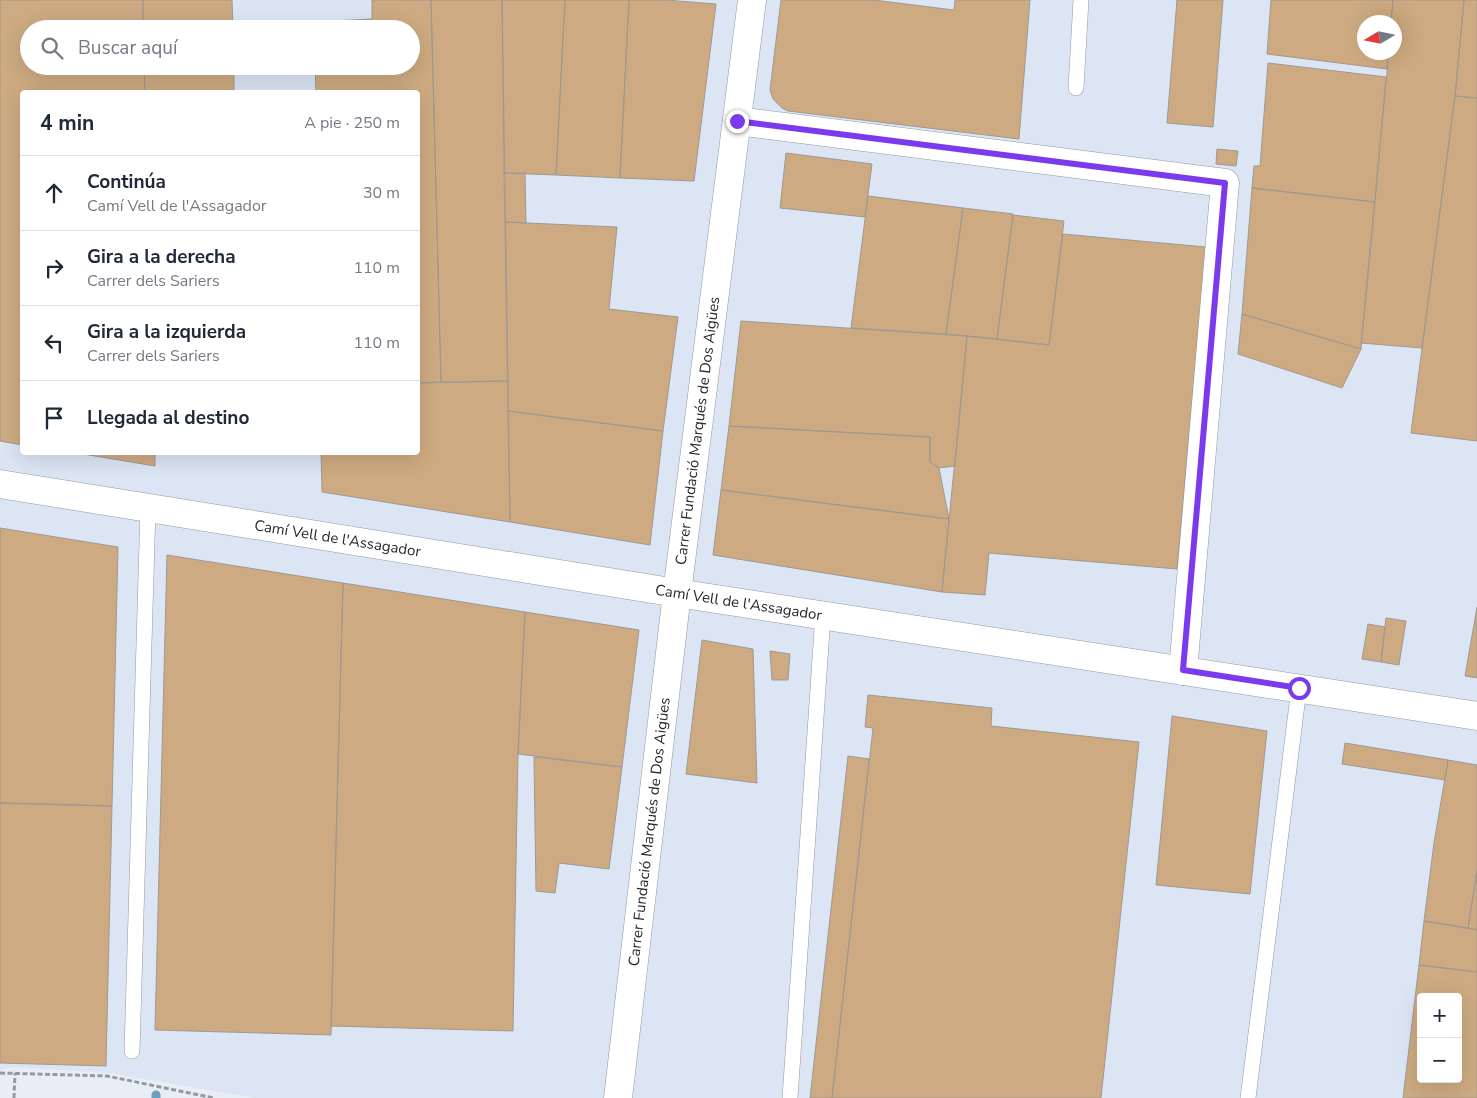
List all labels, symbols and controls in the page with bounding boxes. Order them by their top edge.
north arrow [1357,15,1402,60]
search box [20,20,420,75]
icon: search [38,34,66,62]
text: Buscar aquí [78,35,177,61]
text: 4 min [40,109,94,137]
route end [726,110,749,133]
text: A pie · 250 m [304,112,400,134]
text: Continúa [87,169,166,195]
icon: ahead [40,179,68,207]
text: 30 m [363,182,400,204]
text: Camí Vell de l'Assagador [87,195,267,217]
text: Gira a la derecha [87,244,236,270]
icon: right [40,254,68,282]
text: 110 m [353,257,400,279]
text: Carrer dels Sariers [87,270,220,292]
street label: Carrer Fundació Marqués de Dos Aigües [671,295,724,566]
text: Gira a la izquierda [87,319,246,345]
icon: left [40,329,68,357]
text: 110 m [353,332,400,354]
text: Carrer dels Sariers [87,345,220,367]
icon: arrive [40,404,68,432]
text: Llegada al destino [87,405,249,431]
street label: Camí Vell de l'Assagador [253,515,423,562]
street label: Camí Vell de l'Assagador [654,580,824,625]
route start [1288,677,1311,700]
street label: Carrer Fundació Marqués de Dos Aigües [623,696,675,967]
map controls [1417,993,1462,1083]
button: + [1417,993,1462,1038]
button: − [1417,1038,1462,1083]

